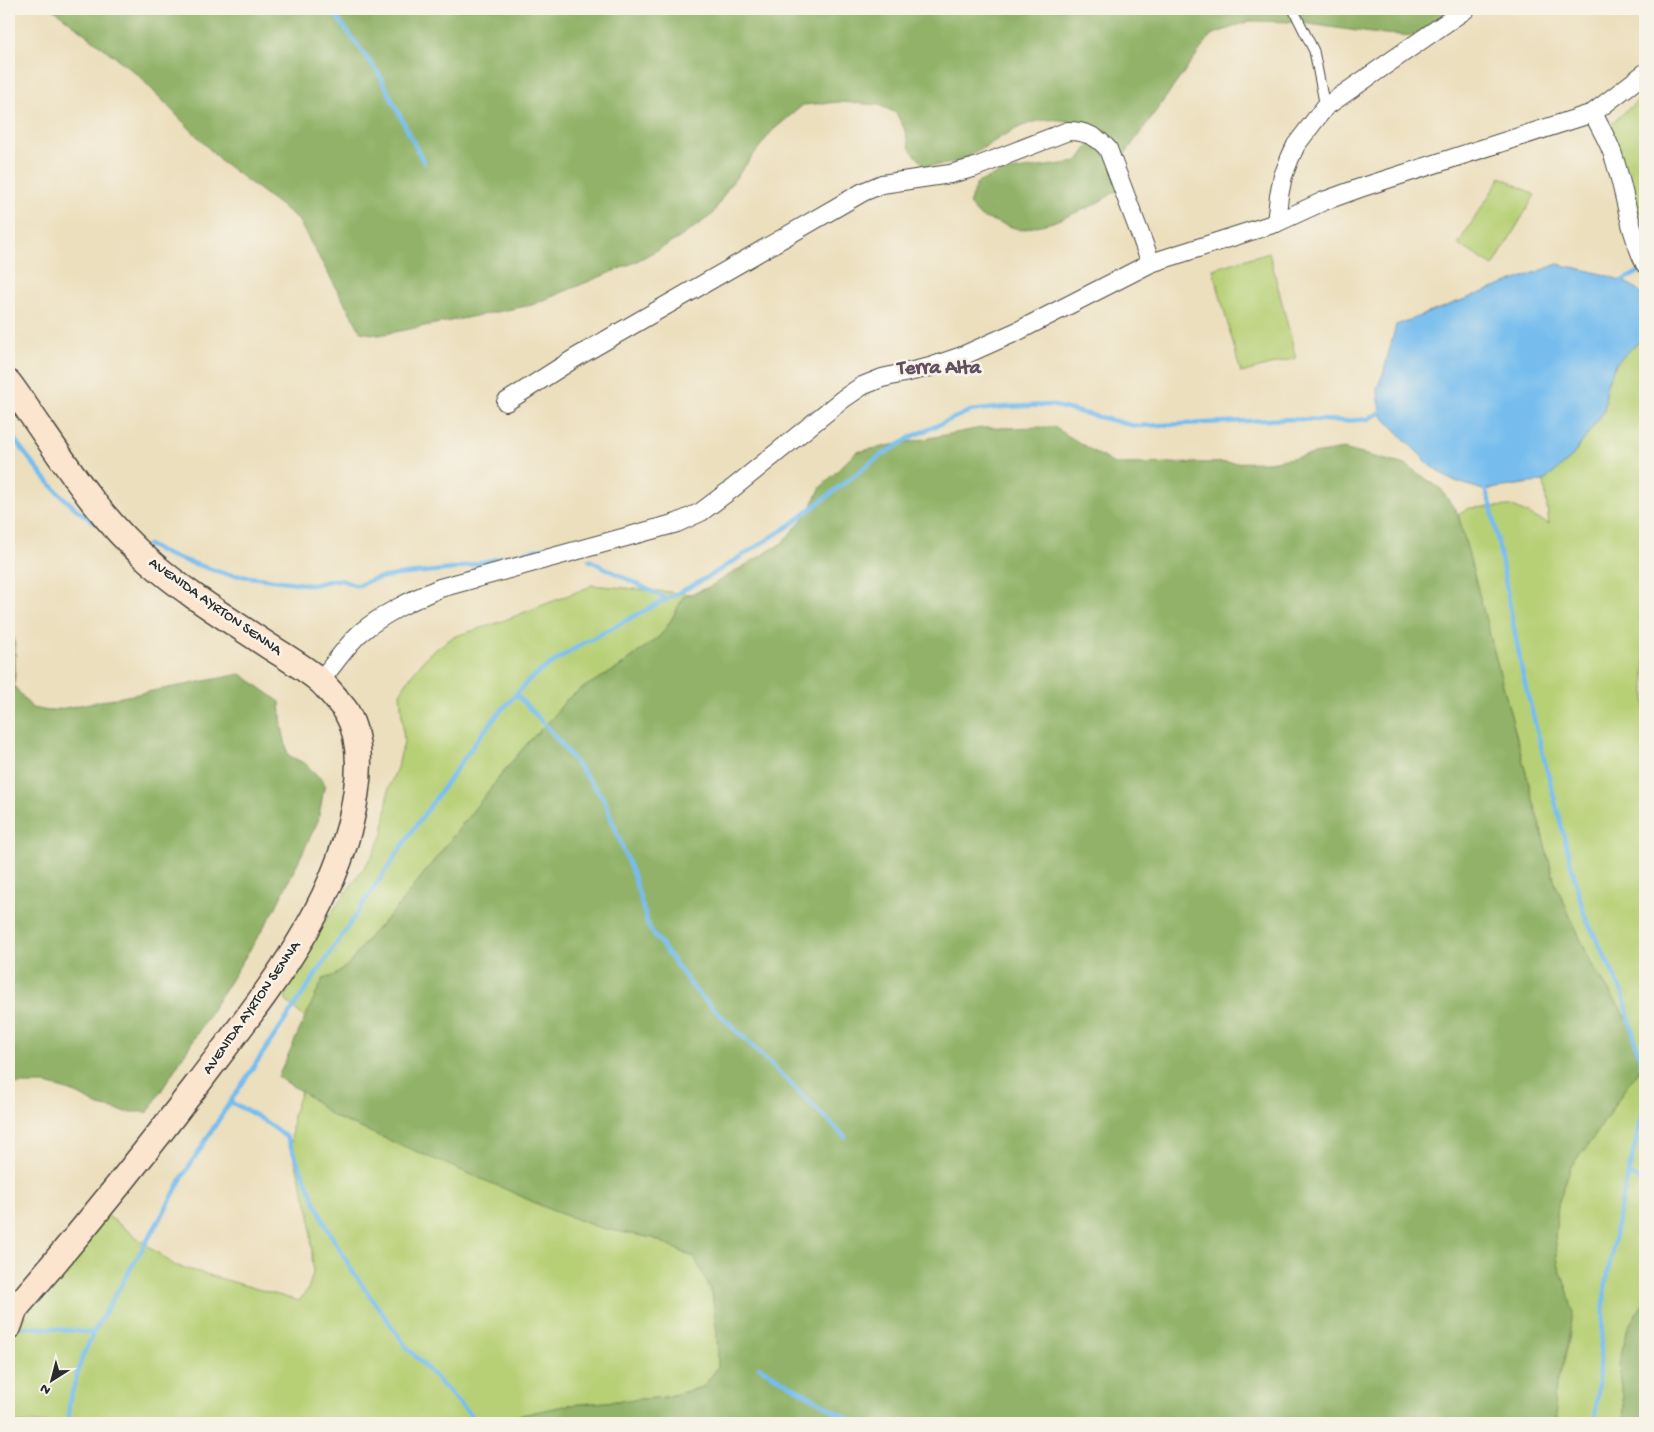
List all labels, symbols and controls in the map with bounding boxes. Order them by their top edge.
district label: Terra Alta [895,358,982,381]
street label: AVENIDA AYRTON SENNA [145,554,286,661]
street label: AVENIDA AYRTON SENNA [199,937,306,1078]
north arrow [28,1354,78,1404]
text: N [37,1379,55,1398]

